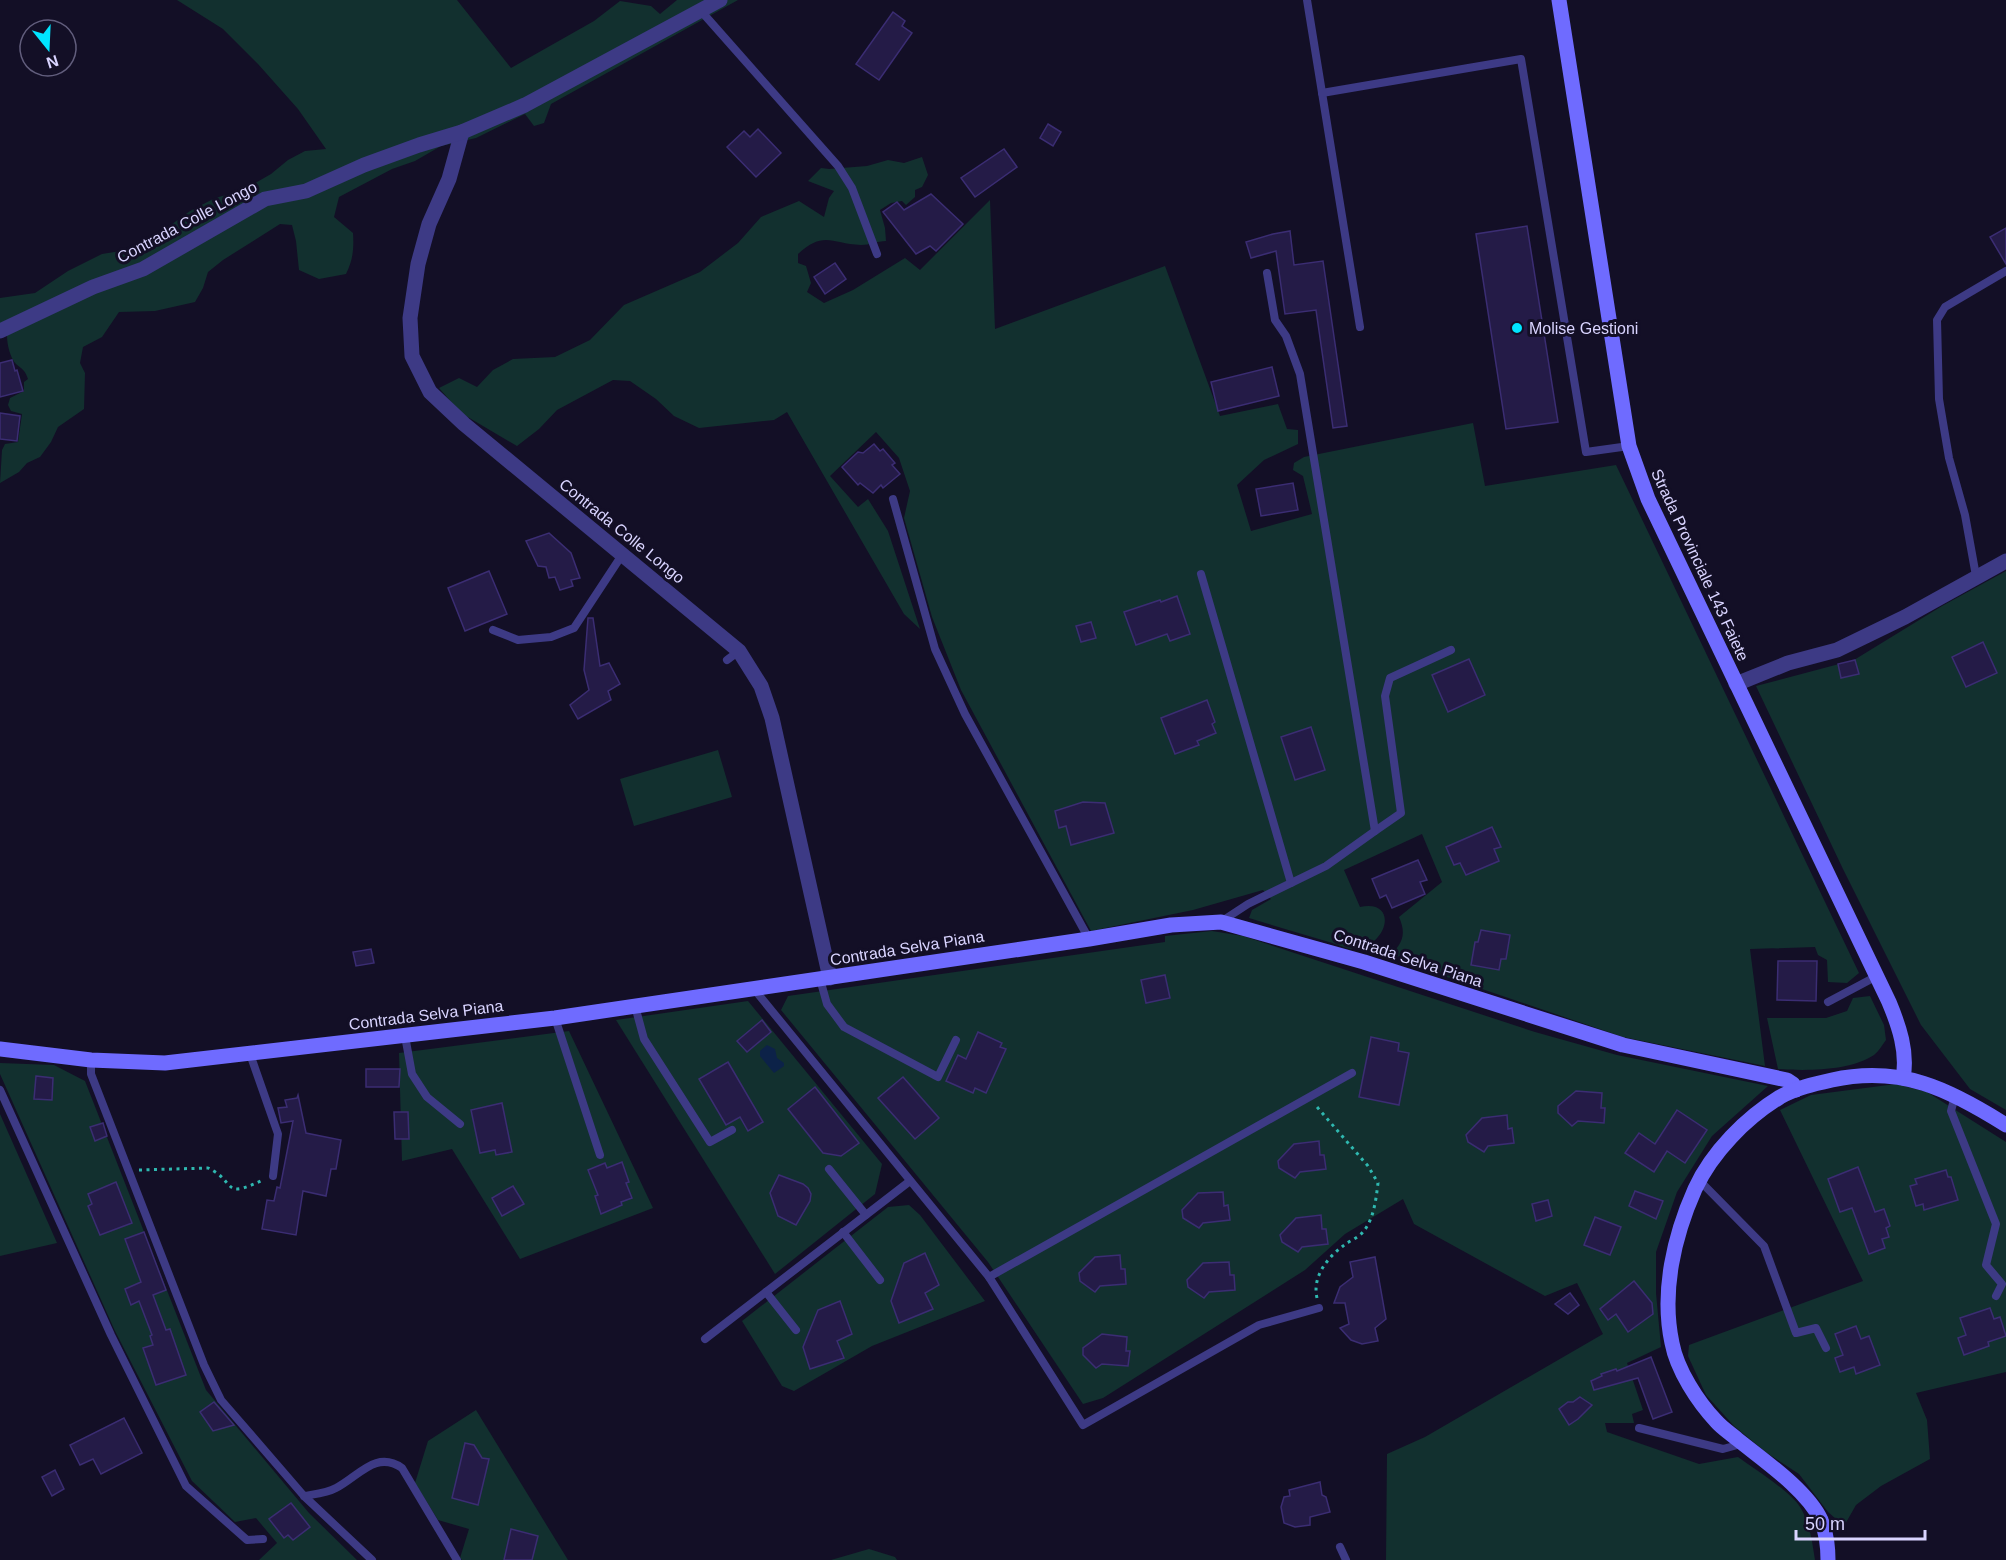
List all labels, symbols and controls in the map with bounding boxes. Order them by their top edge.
north arrow [18,18,78,78]
text: N [44,52,61,72]
street label: Contrada Colle Longo [114,178,260,266]
place label: Molise Gestioni [1529,320,1638,337]
marker: Molise Gestioni [1510,321,1524,335]
street label: Strada Provinciale 143 Faiete [1648,466,1752,664]
street label: Contrada Colle Longo [556,475,688,587]
street label: Contrada Selva Piana [1331,926,1485,990]
street label: Contrada Selva Piana [829,927,985,969]
street label: Contrada Selva Piana [348,997,504,1033]
scale bar [1796,1503,1925,1541]
text: 50 m [1805,1514,1845,1534]

